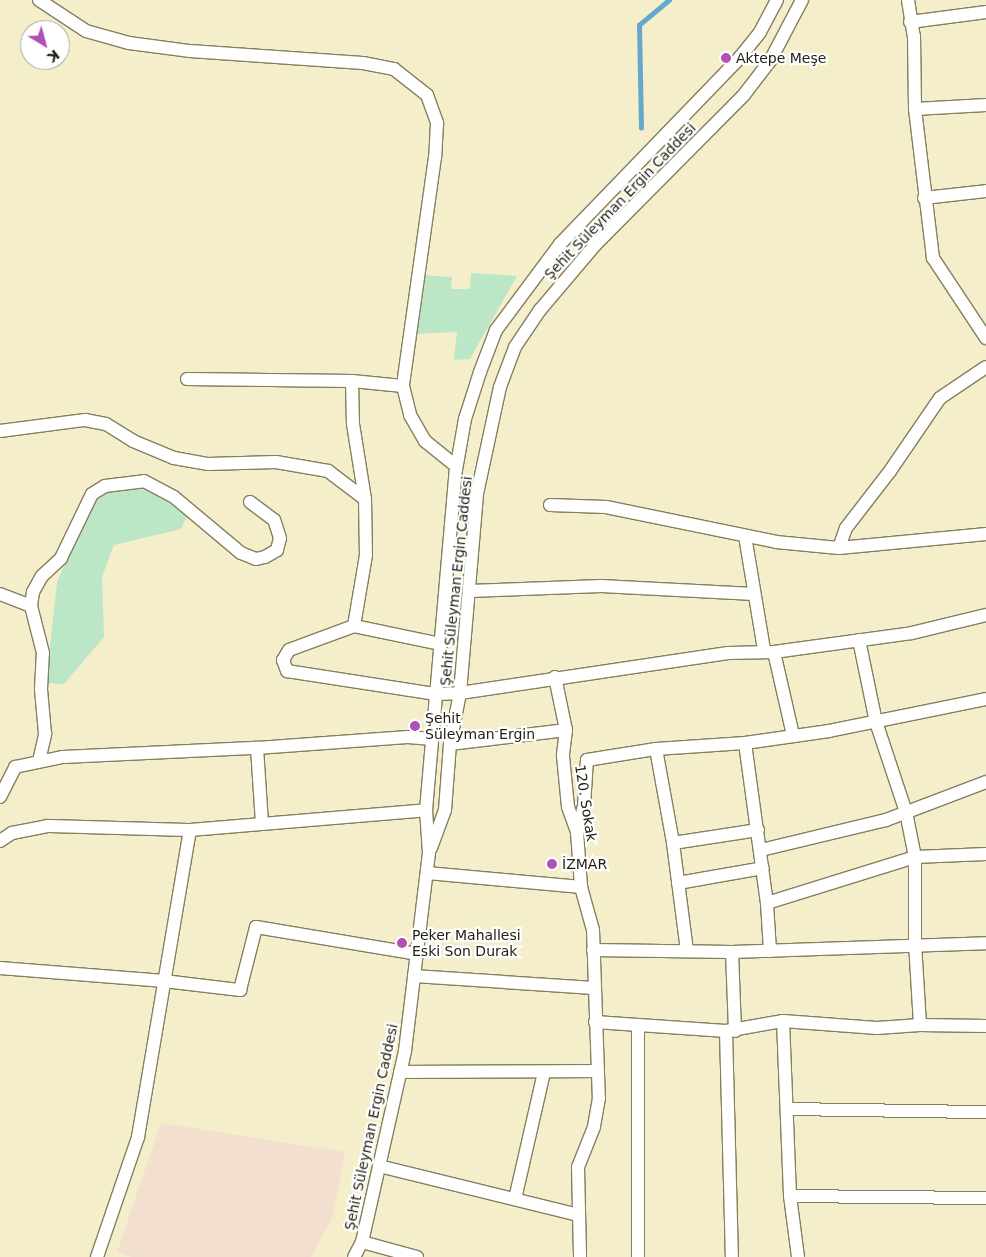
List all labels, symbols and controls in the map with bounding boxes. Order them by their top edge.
north arrow [20,20,70,70]
text: K [44,47,63,66]
place label: Aktepe Meşe [736,50,826,66]
marker: Aktepe Meşe [720,52,732,64]
street label: Şehit Süleyman Ergin Caddesi [541,119,699,283]
street label: Şehit Süleyman Ergin Caddesi [437,475,475,687]
place label: Şehit Süleyman Ergin [425,710,535,742]
marker: Şehit Süleyman Ergin [409,720,421,732]
street label: 120. Sokak [572,763,600,843]
place label: İZMAR [562,856,607,872]
marker: İZMAR [546,858,558,870]
place label: Peker Mahallesi Eski Son Durak [412,927,521,960]
marker: Peker Mahallesi Eski Son Durak [396,937,408,949]
street label: Şehit Süleyman Ergin Caddesi [341,1022,401,1232]

